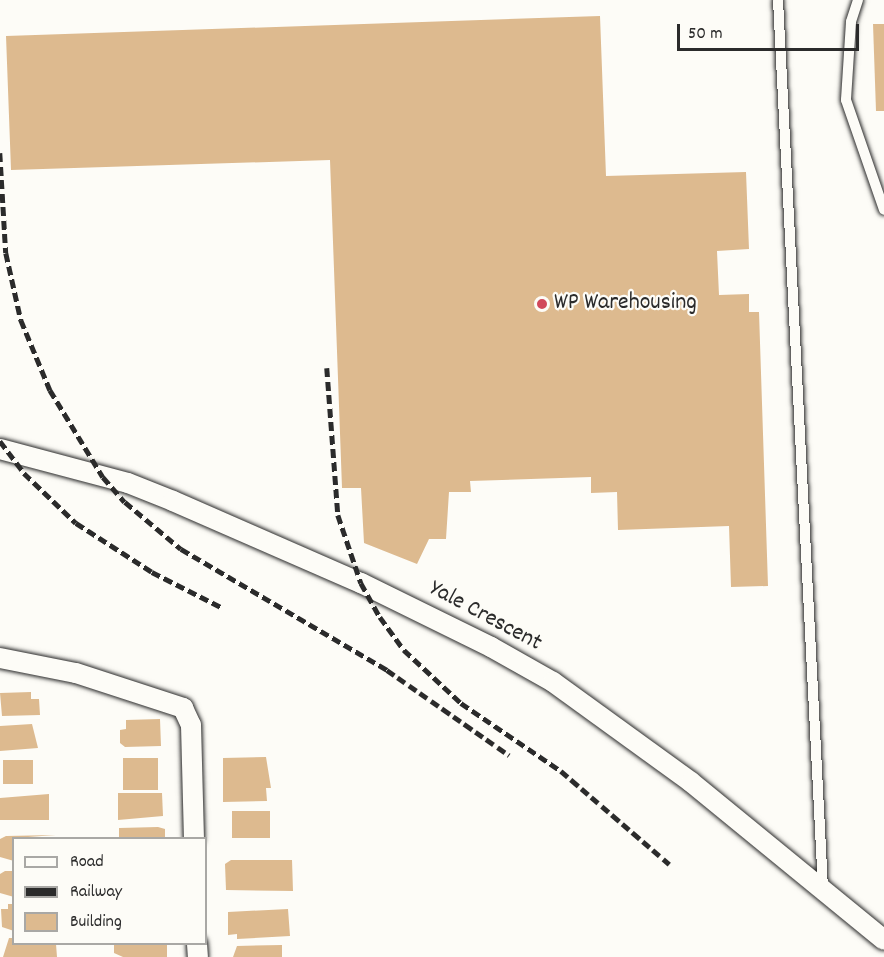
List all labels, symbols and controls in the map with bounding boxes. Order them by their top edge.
scale bar [680,12,862,50]
text: 50 m [688,22,723,47]
place label: WP Warehousing [554,290,697,318]
marker: WP Warehousing [535,297,549,311]
street label: Yale Crescent [424,575,546,659]
legend [12,837,207,945]
text: Road [70,850,104,875]
text: Railway [70,880,122,905]
text: Building [70,910,122,935]

